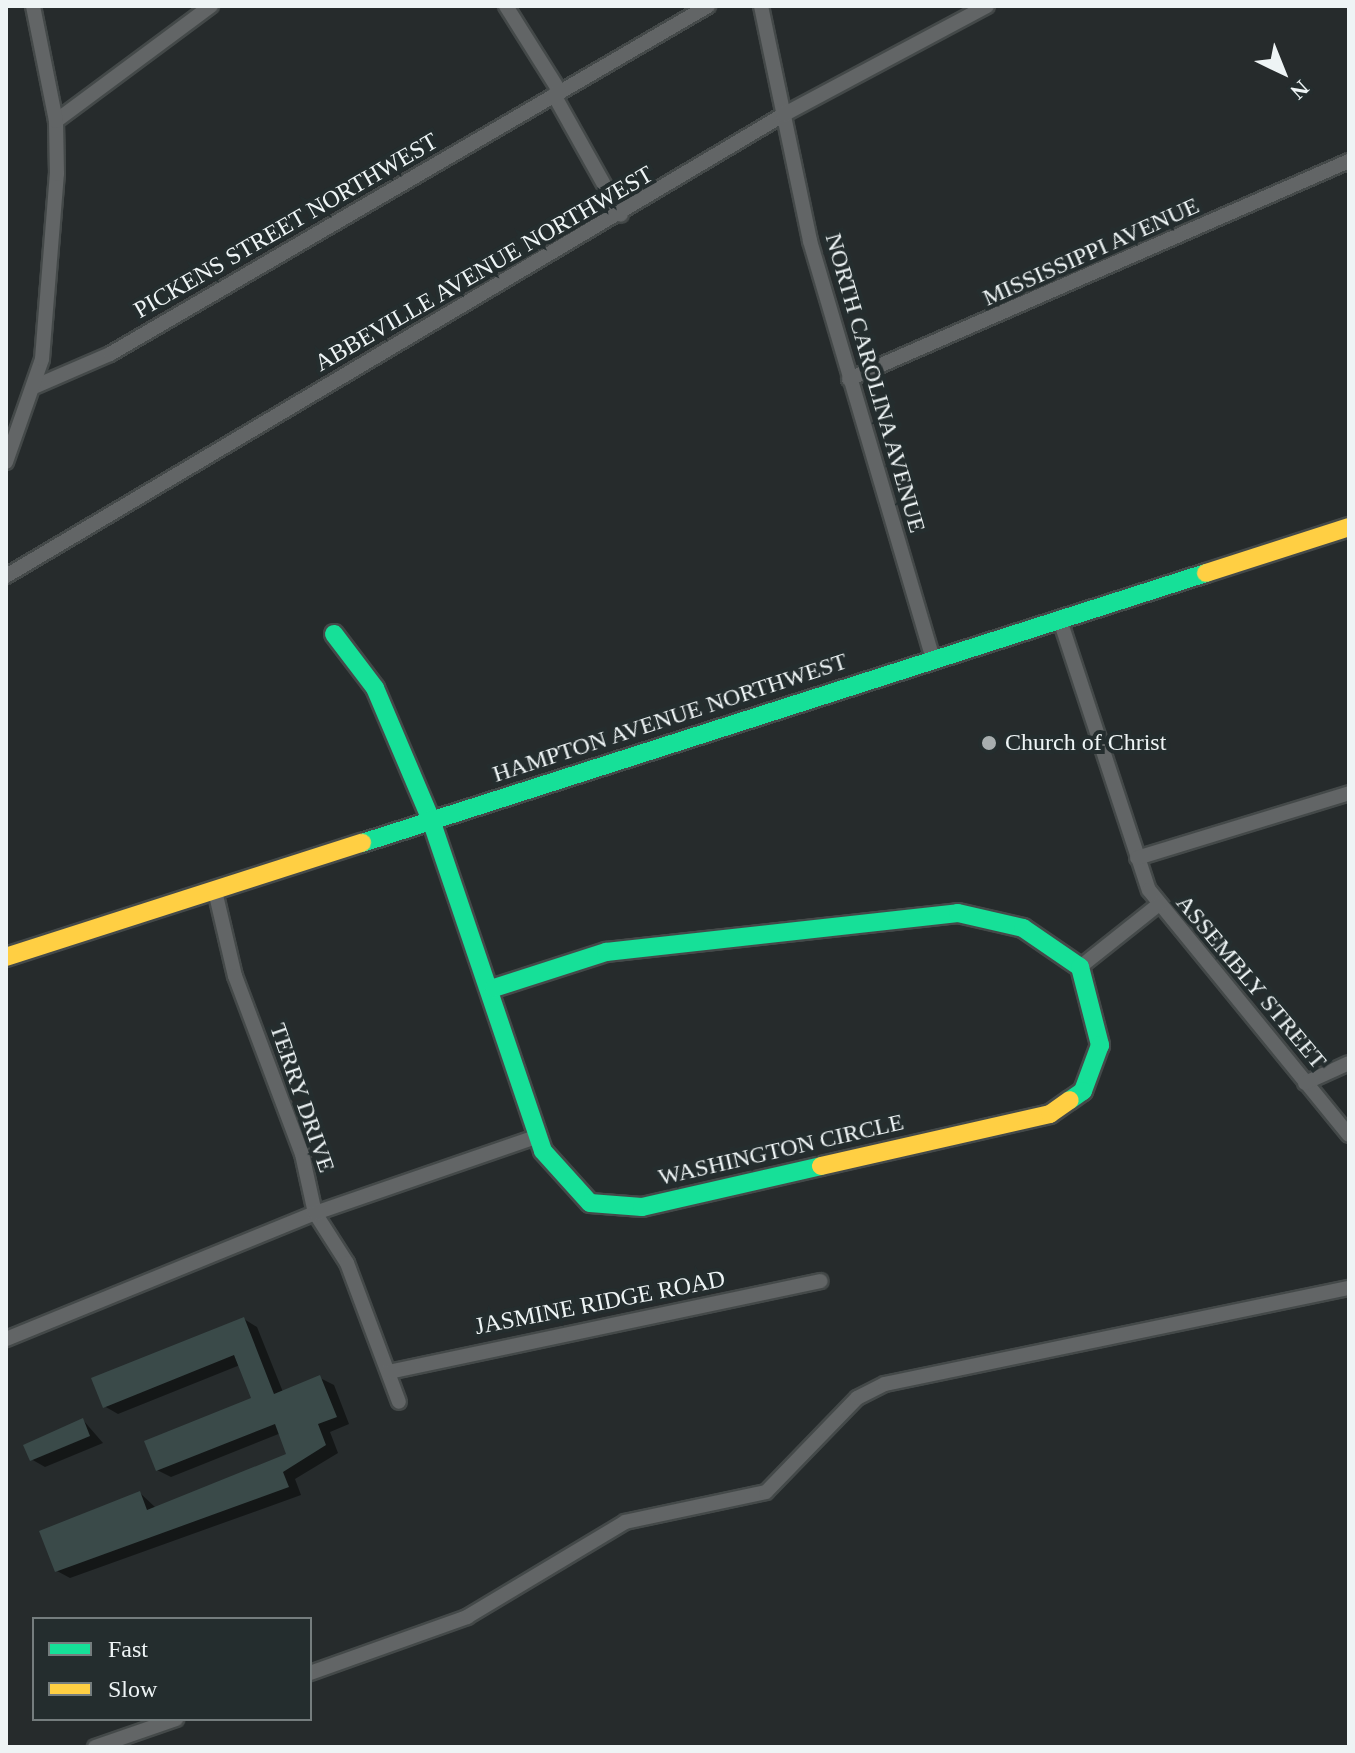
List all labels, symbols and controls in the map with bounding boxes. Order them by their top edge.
north arrow [1243,32,1323,112]
text: N [1285,75,1314,104]
street label: PICKENS STREET NORTHWEST [129,127,443,325]
street label: ABBEVILLE AVENUE NORTHWEST [309,160,659,378]
street label: MISSISSIPPI AVENUE [978,191,1204,313]
street label: NORTH CAROLINA AVENUE [818,229,932,537]
street label: HAMPTON AVENUE NORTHWEST [488,647,852,789]
place label: Church of Christ [1005,729,1166,757]
marker: Church of Christ [980,734,998,752]
street label: ASSEMBLY STREET [1169,889,1333,1075]
street label: TERRY DRIVE [263,1019,341,1177]
street label: WASHINGTON CIRCLE [656,1108,906,1192]
street label: JASMINE RIDGE ROAD [472,1265,728,1341]
legend [32,1617,312,1721]
text: Fast [108,1636,148,1662]
text: Slow [108,1676,157,1702]

